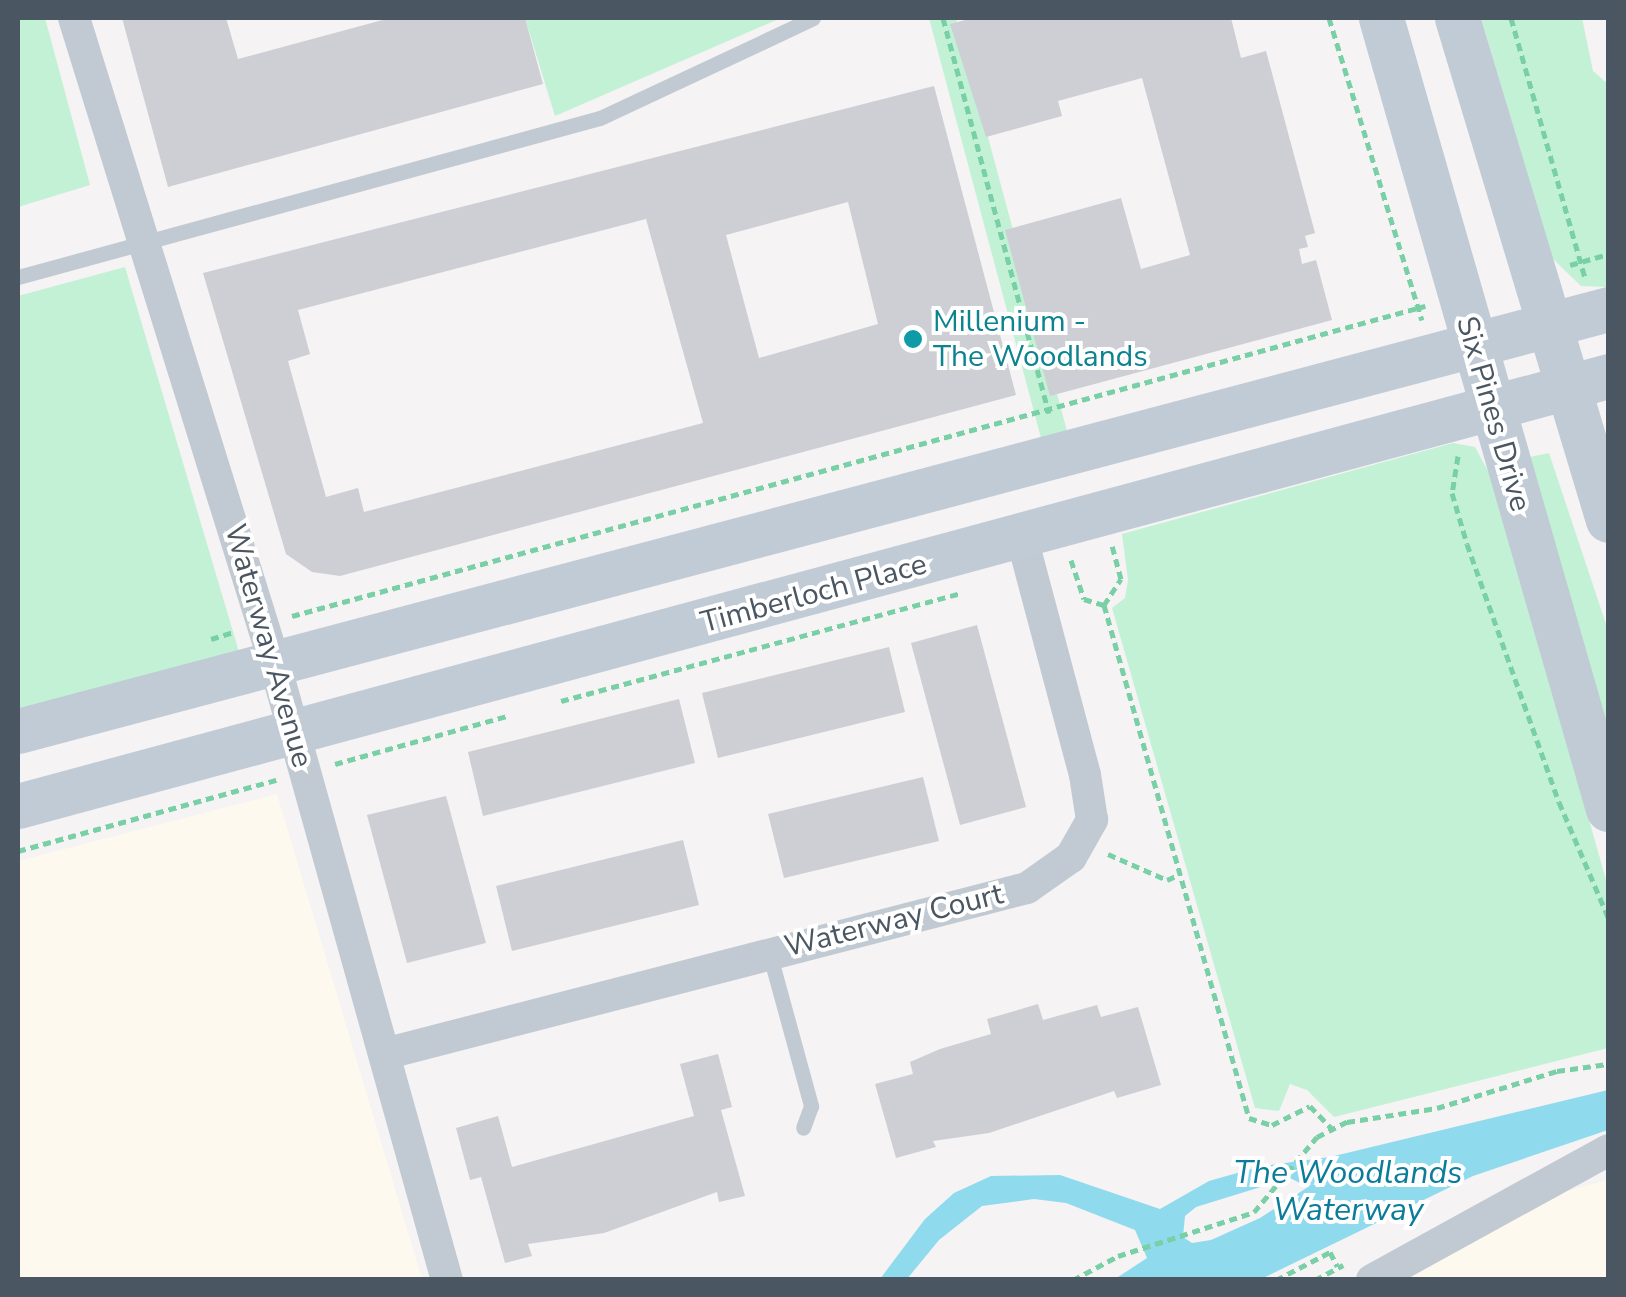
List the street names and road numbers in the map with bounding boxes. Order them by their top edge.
street label: Six Pines Drive [1448,312,1538,516]
street label: Waterway Avenue [216,520,320,772]
street label: Timberloch Place [697,547,931,641]
street label: Waterway Court [781,876,1007,966]

